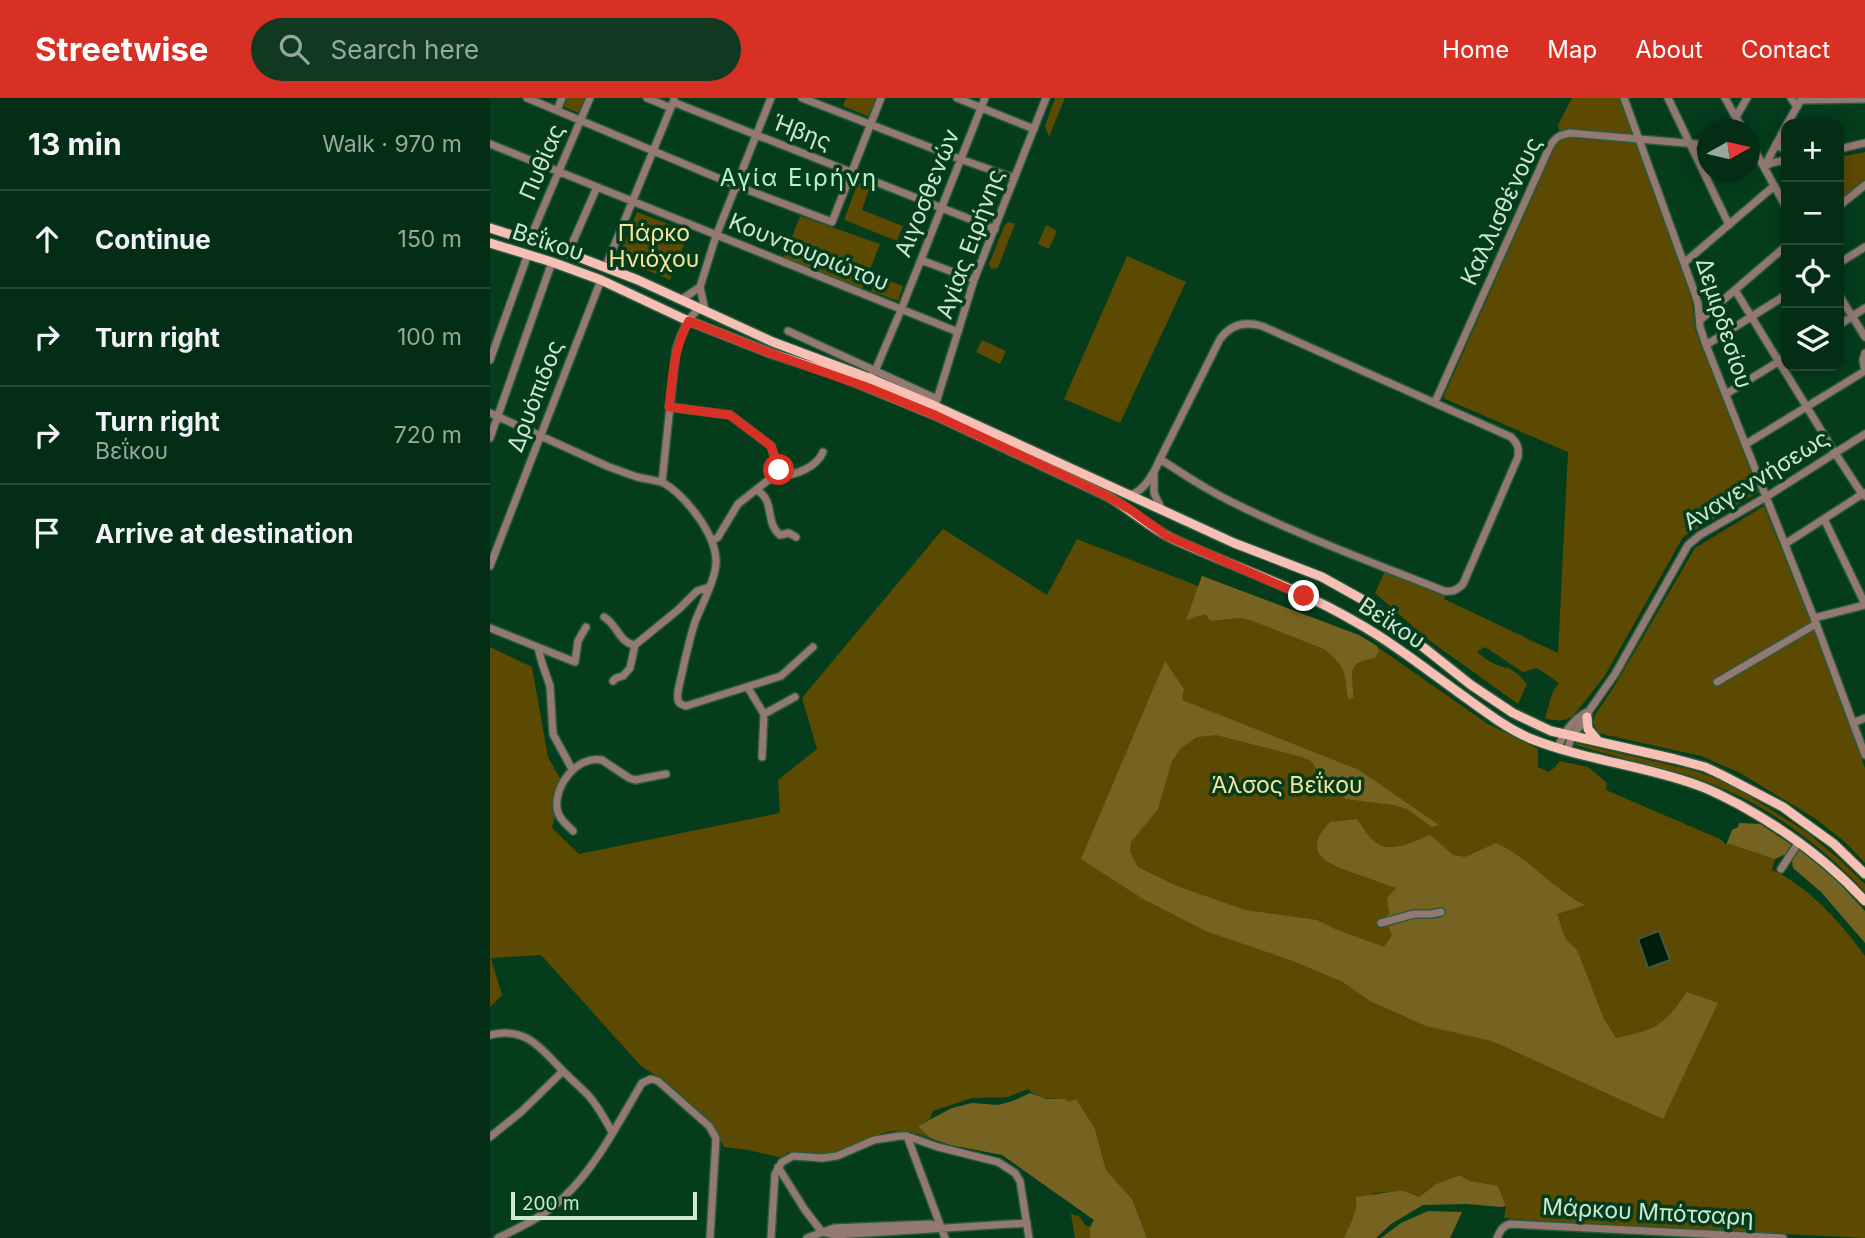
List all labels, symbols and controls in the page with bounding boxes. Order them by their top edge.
search box [251,18,741,81]
text: Streetwise [35,29,209,69]
icon: search [275,30,313,68]
text: Search here [331,34,479,65]
text: Home [1442,35,1509,64]
text: Map [1547,35,1597,64]
text: About [1635,35,1703,64]
text: Contact [1741,35,1830,64]
street label: Ήβης [769,108,835,156]
north arrow [1697,119,1760,182]
map controls [1781,119,1844,371]
button: + [1781,119,1844,182]
street label: Πυθίας [514,120,570,204]
street label: Αιγοσθενών [889,125,965,261]
text: 13 min [28,126,122,162]
text: Walk · 970 m [322,130,462,158]
street label: Καλλισθένους [1454,132,1548,290]
district label: Αγία Ειρήνη [720,163,878,192]
street label: Αγίας Ειρήνης [930,166,1010,322]
button: − [1781,182,1844,245]
street label: Κουντουριώτου [725,207,893,297]
street label: Βεΐκου [509,217,587,267]
park label: Πάρκο Ηνιόχου [609,219,699,273]
icon: ahead [28,220,66,258]
text: Continue [95,224,211,255]
text: 150 m [398,225,462,253]
button: locate [1781,245,1844,308]
street label: Δεμιρδεσίου [1690,254,1758,392]
button: layers [1781,308,1844,371]
icon: right [28,318,66,356]
text: Turn right [95,322,220,353]
text: 100 m [397,323,462,351]
street label: Δρυόπιδος [501,336,569,456]
text: Turn right [95,406,220,437]
icon: right [28,416,66,454]
text: 720 m [394,421,462,449]
street label: Αναγεννήσεως [1678,424,1834,536]
text: Βεΐκου [95,437,168,465]
route start [763,454,794,485]
icon: arrive [28,514,66,552]
text: Arrive at destination [95,518,354,549]
route end [1288,580,1319,611]
street label: Βεΐκου [1354,591,1430,655]
park label: Άλσος Βεΐκου [1211,771,1363,799]
scale bar [511,1189,696,1221]
text: 200 m [522,1192,580,1215]
street label: Μάρκου Μπότσαρη [1541,1192,1755,1232]

